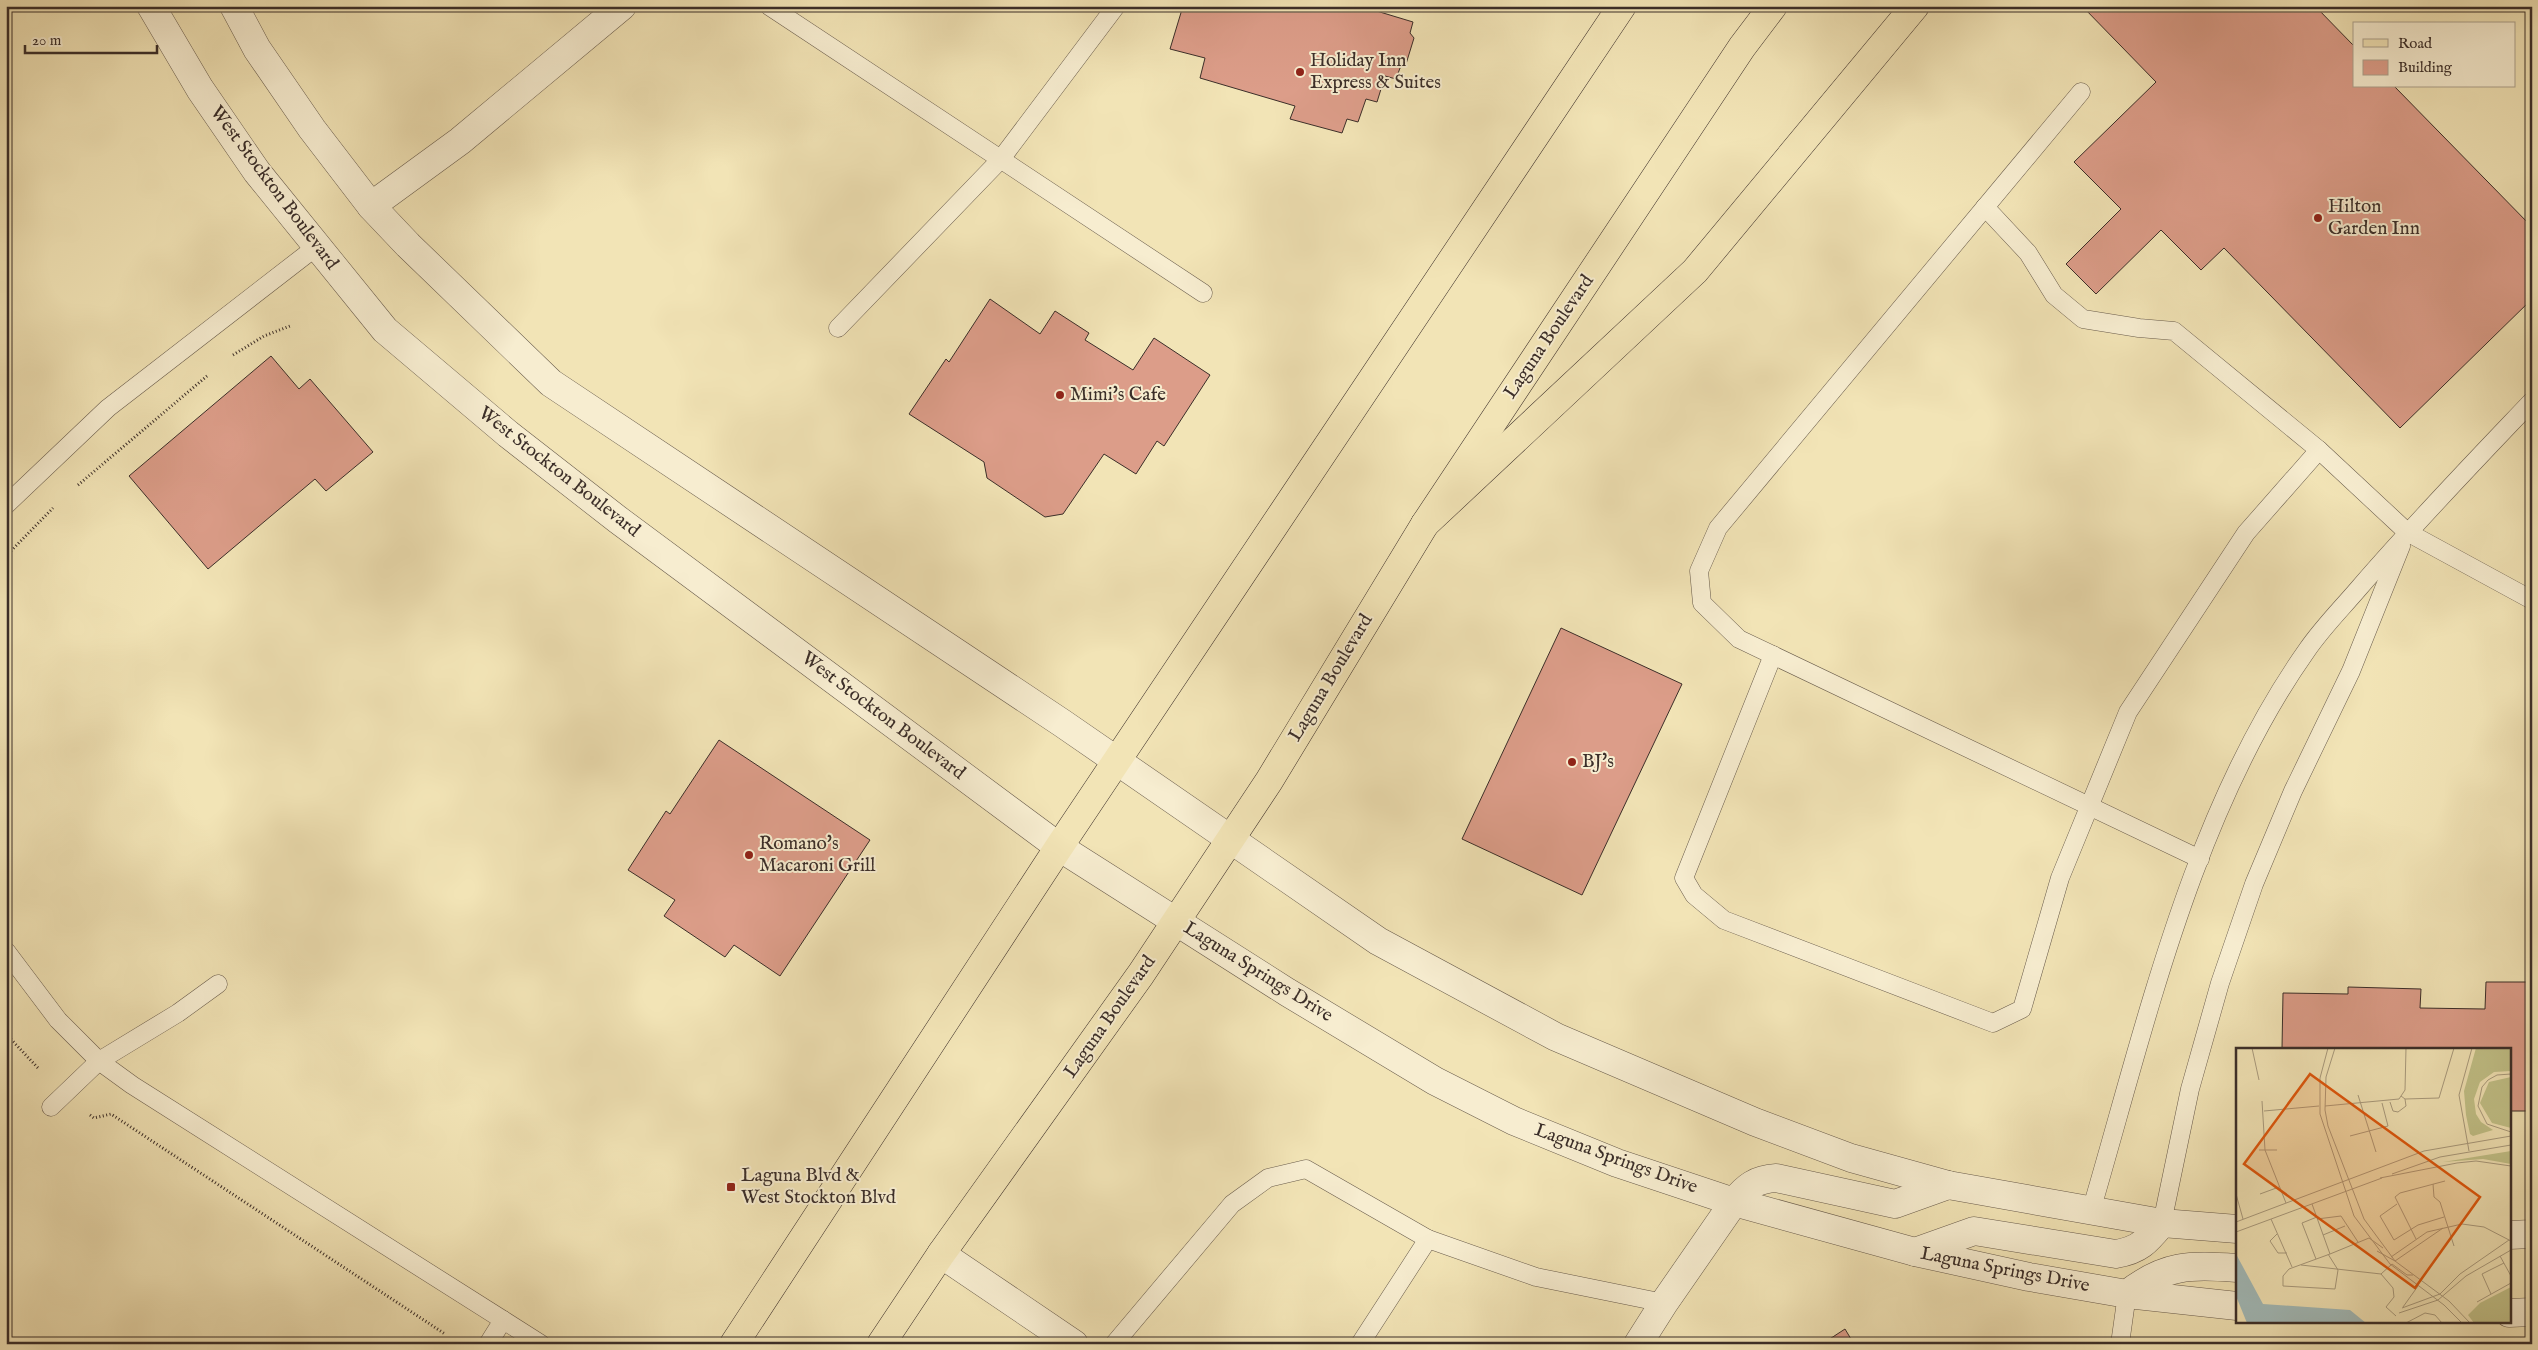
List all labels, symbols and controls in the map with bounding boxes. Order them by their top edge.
scale bar [25,22,158,54]
legend [2353,22,2516,88]
text: 20 m [32,31,62,50]
text: Road [2398,34,2433,53]
place label: Holiday Inn Express & Suites [1310,49,1441,95]
text: Building [2398,58,2453,77]
marker: Holiday Inn Express & Suites [1294,66,1306,78]
street label: West Stockton Boulevard [205,101,344,275]
place label: Hilton Garden Inn [2328,195,2420,241]
marker: Hilton Garden Inn [2312,212,2324,224]
street label: Laguna Boulevard [1499,270,1600,404]
place label: Mimi's Cafe [1070,383,1166,407]
marker: Mimi's Cafe [1054,389,1066,401]
street label: West Stockton Boulevard [473,401,645,543]
street label: Laguna Boulevard [1284,609,1379,746]
street label: West Stockton Boulevard [796,647,970,786]
place label: BJ's [1582,750,1614,774]
marker: BJ's [1566,756,1578,768]
place label: Romano's Macaroni Grill [759,832,876,878]
marker: Romano's Macaroni Grill [743,849,755,861]
street label: Laguna Springs Drive [1179,916,1337,1028]
street label: Laguna Boulevard [1059,950,1162,1083]
inset map [2236,1048,2510,1322]
street label: Laguna Springs Drive [1531,1118,1701,1200]
place label: Laguna Blvd & West Stockton Blvd [741,1164,897,1210]
marker: Laguna Blvd & West Stockton Blvd [725,1181,737,1193]
street label: Laguna Springs Drive [1918,1242,2092,1298]

